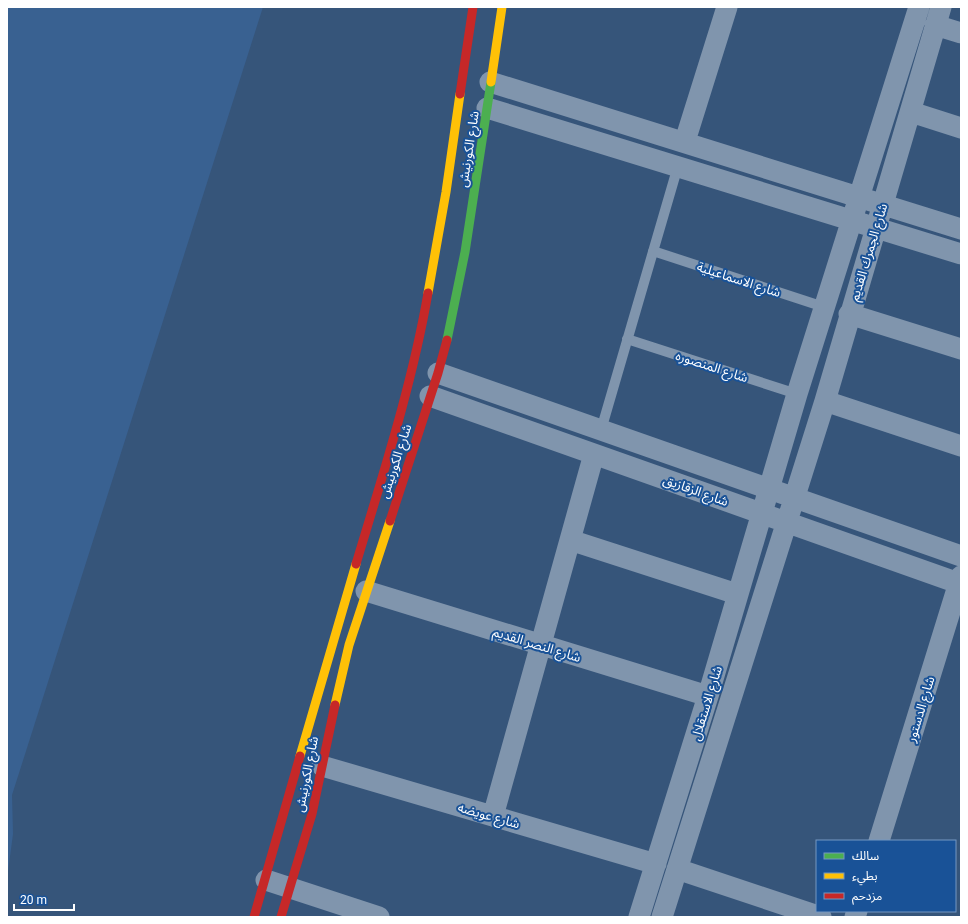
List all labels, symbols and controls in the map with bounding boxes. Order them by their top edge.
street label: شارع الكورنيش [455,110,485,189]
street label: شارع الجمرك القديم [846,201,893,304]
street label: شارع الاسماعيلية [694,259,783,303]
street label: شارع المنصوره [673,348,750,388]
street label: شارع الكورنيش [376,422,417,501]
street label: شارع الزقازيق [660,472,730,512]
street label: شارع النصر القديم [490,624,583,668]
street label: شارع الاستقلال [688,664,728,743]
street label: شارع الدستور [903,674,940,746]
street label: شارع الكورنيش [292,735,324,814]
street label: شارع عويضه [455,799,522,834]
legend [816,840,956,912]
text: سالك [852,849,879,863]
text: بطيء [852,869,878,886]
scale bar [14,886,74,912]
text: مزدحم [852,889,882,905]
text: 20 m [20,893,47,907]

